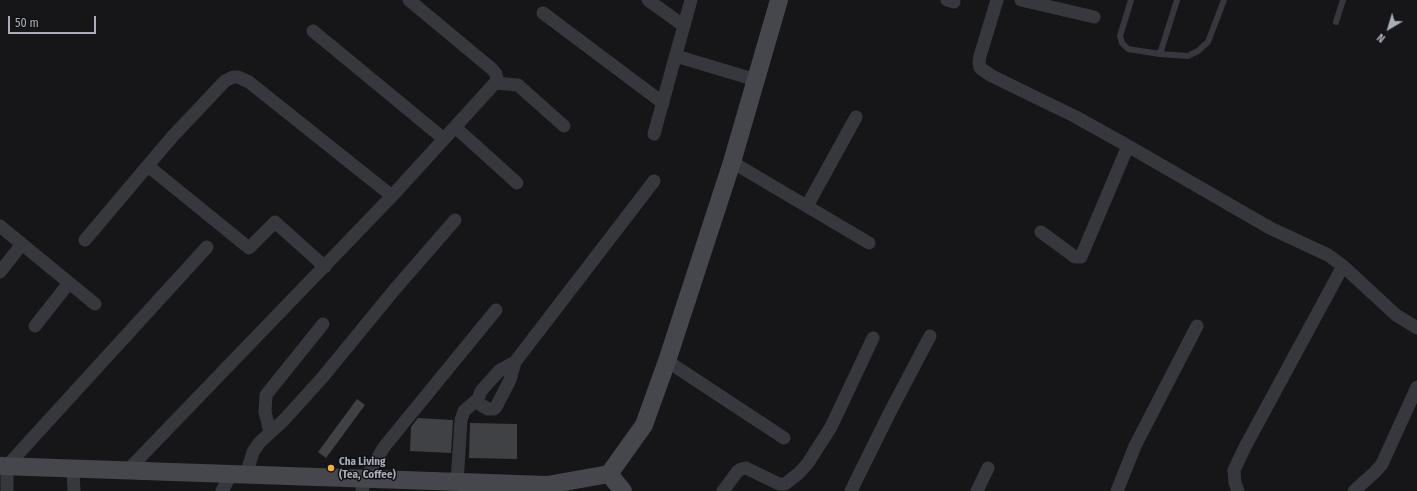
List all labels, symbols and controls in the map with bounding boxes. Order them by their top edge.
scale bar [10,8,98,34]
north arrow [1369,8,1409,48]
text: 50 m [15,16,39,30]
text: N [1375,31,1388,45]
place label: Cha Living (Tea, Coffee) [339,455,396,481]
marker: Cha Living (Tea, Coffee) [326,463,336,473]

